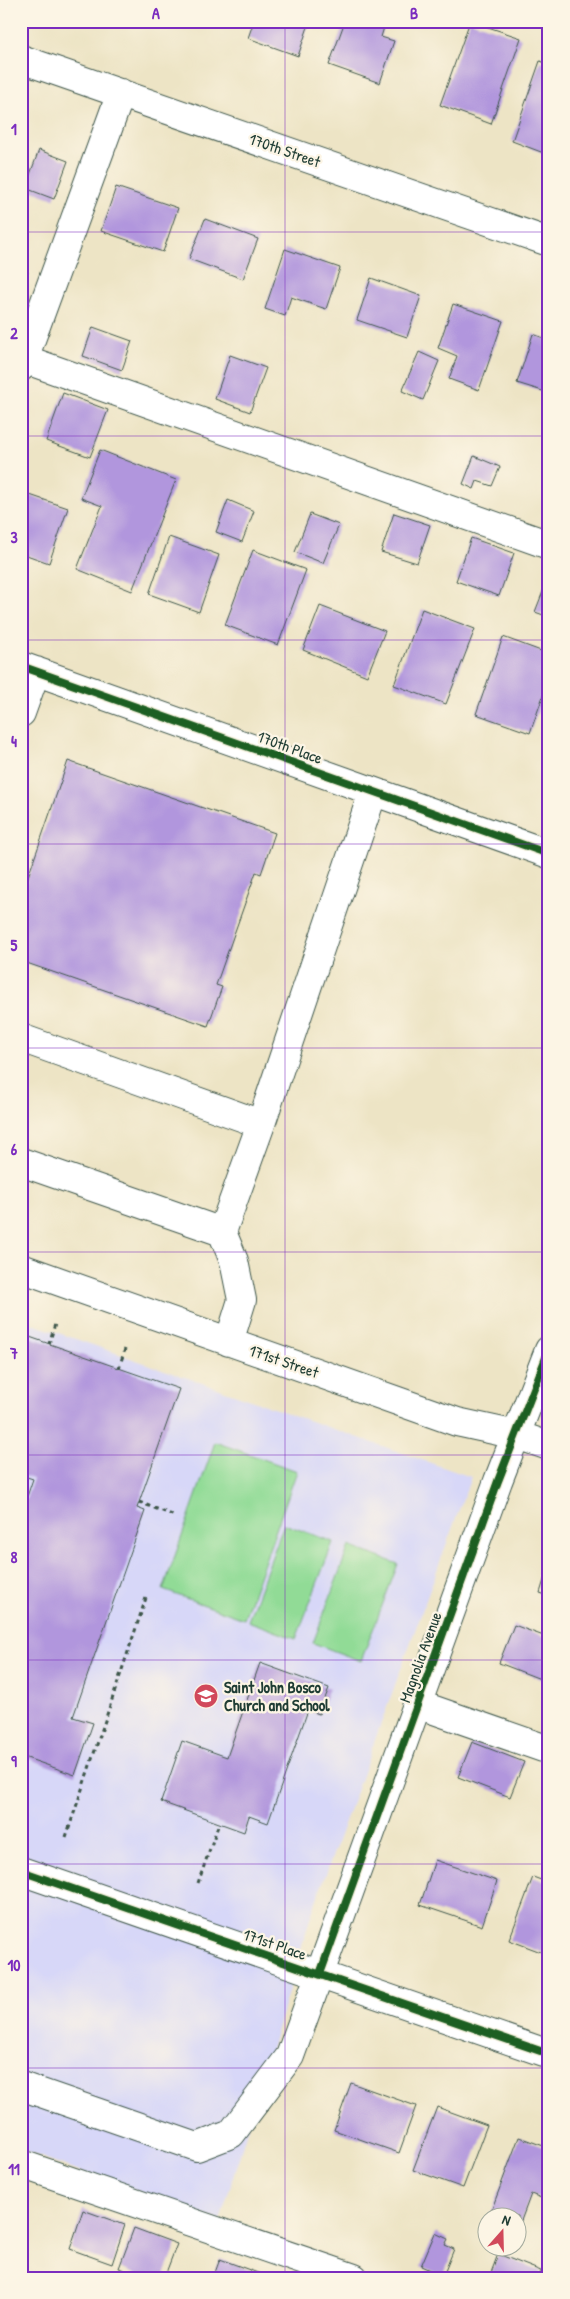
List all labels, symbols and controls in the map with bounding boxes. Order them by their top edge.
text: A [152,2,160,24]
text: B [410,2,418,24]
text: 1 [11,118,17,140]
street label: 170th Street [246,128,324,173]
text: 2 [10,322,18,344]
text: 3 [10,526,18,548]
street label: 170th Place [254,725,326,769]
text: 4 [11,730,17,752]
text: 5 [11,934,18,956]
text: 6 [11,1138,18,1160]
street label: 171st Street [246,1339,322,1383]
text: 7 [9,1342,18,1364]
text: 8 [11,1546,18,1568]
street label: Magnolia Avenue [393,1608,447,1705]
place label: Saint John Bosco Church and School [224,1676,330,1716]
school or university icon: Saint John Bosco Church and School [193,1683,219,1709]
text: 9 [11,1750,17,1772]
street label: 171st Place [240,1923,310,1965]
text: 10 [8,1954,20,1976]
text: 11 [8,2158,20,2180]
north arrow [478,2206,528,2256]
text: N [500,2209,514,2230]

